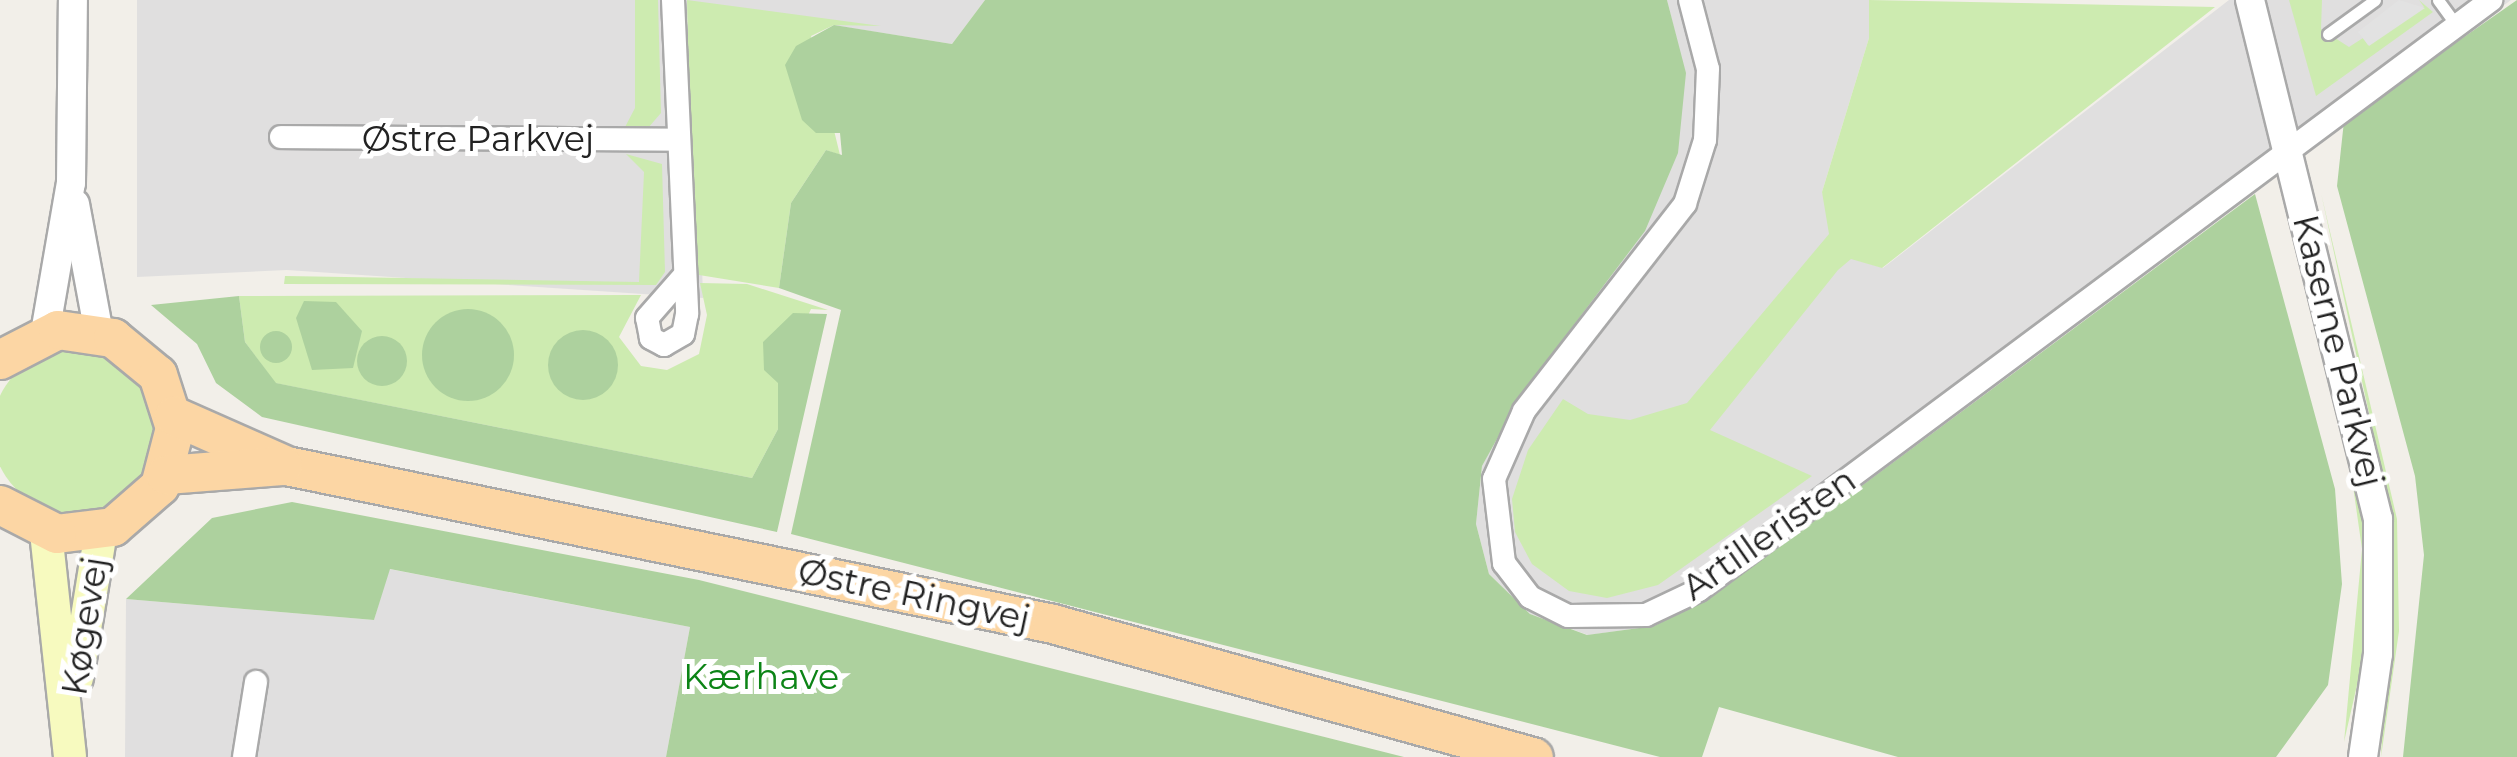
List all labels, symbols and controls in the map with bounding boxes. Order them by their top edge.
street label: Østre Parkvej [362,118,594,160]
street label: Kaserne Parkvej [2284,211,2392,491]
street label: Artilleristen [1674,459,1864,609]
street label: Østre Ringvej [794,550,1034,640]
street label: Køgevej [53,554,117,698]
park label: Kærhave [683,656,839,698]

